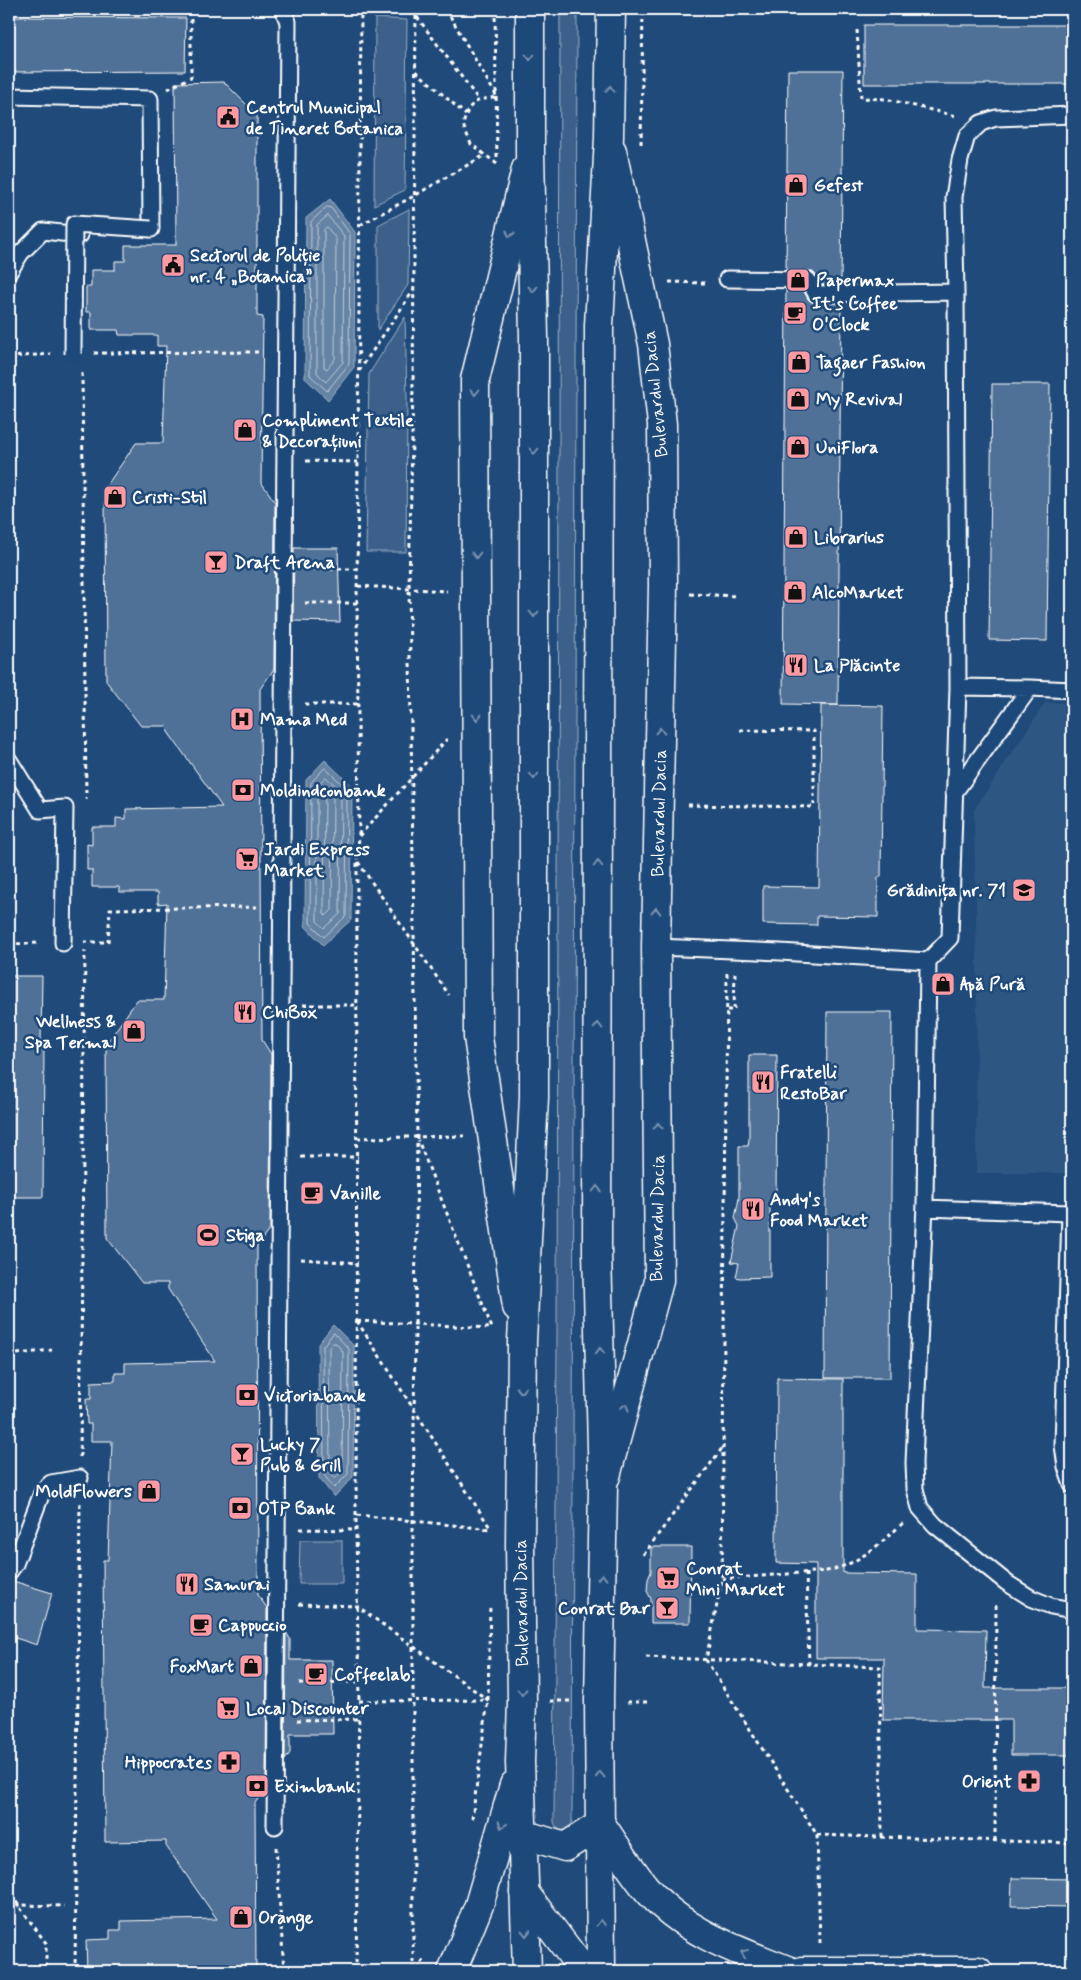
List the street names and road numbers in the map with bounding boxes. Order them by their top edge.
street label: Bulevardul Dacia [637,329,675,458]
street label: Bulevardul Dacia [646,749,673,877]
street label: Bulevardul Dacia [645,1154,671,1282]
street label: Bulevardul Dacia [509,1539,535,1667]

